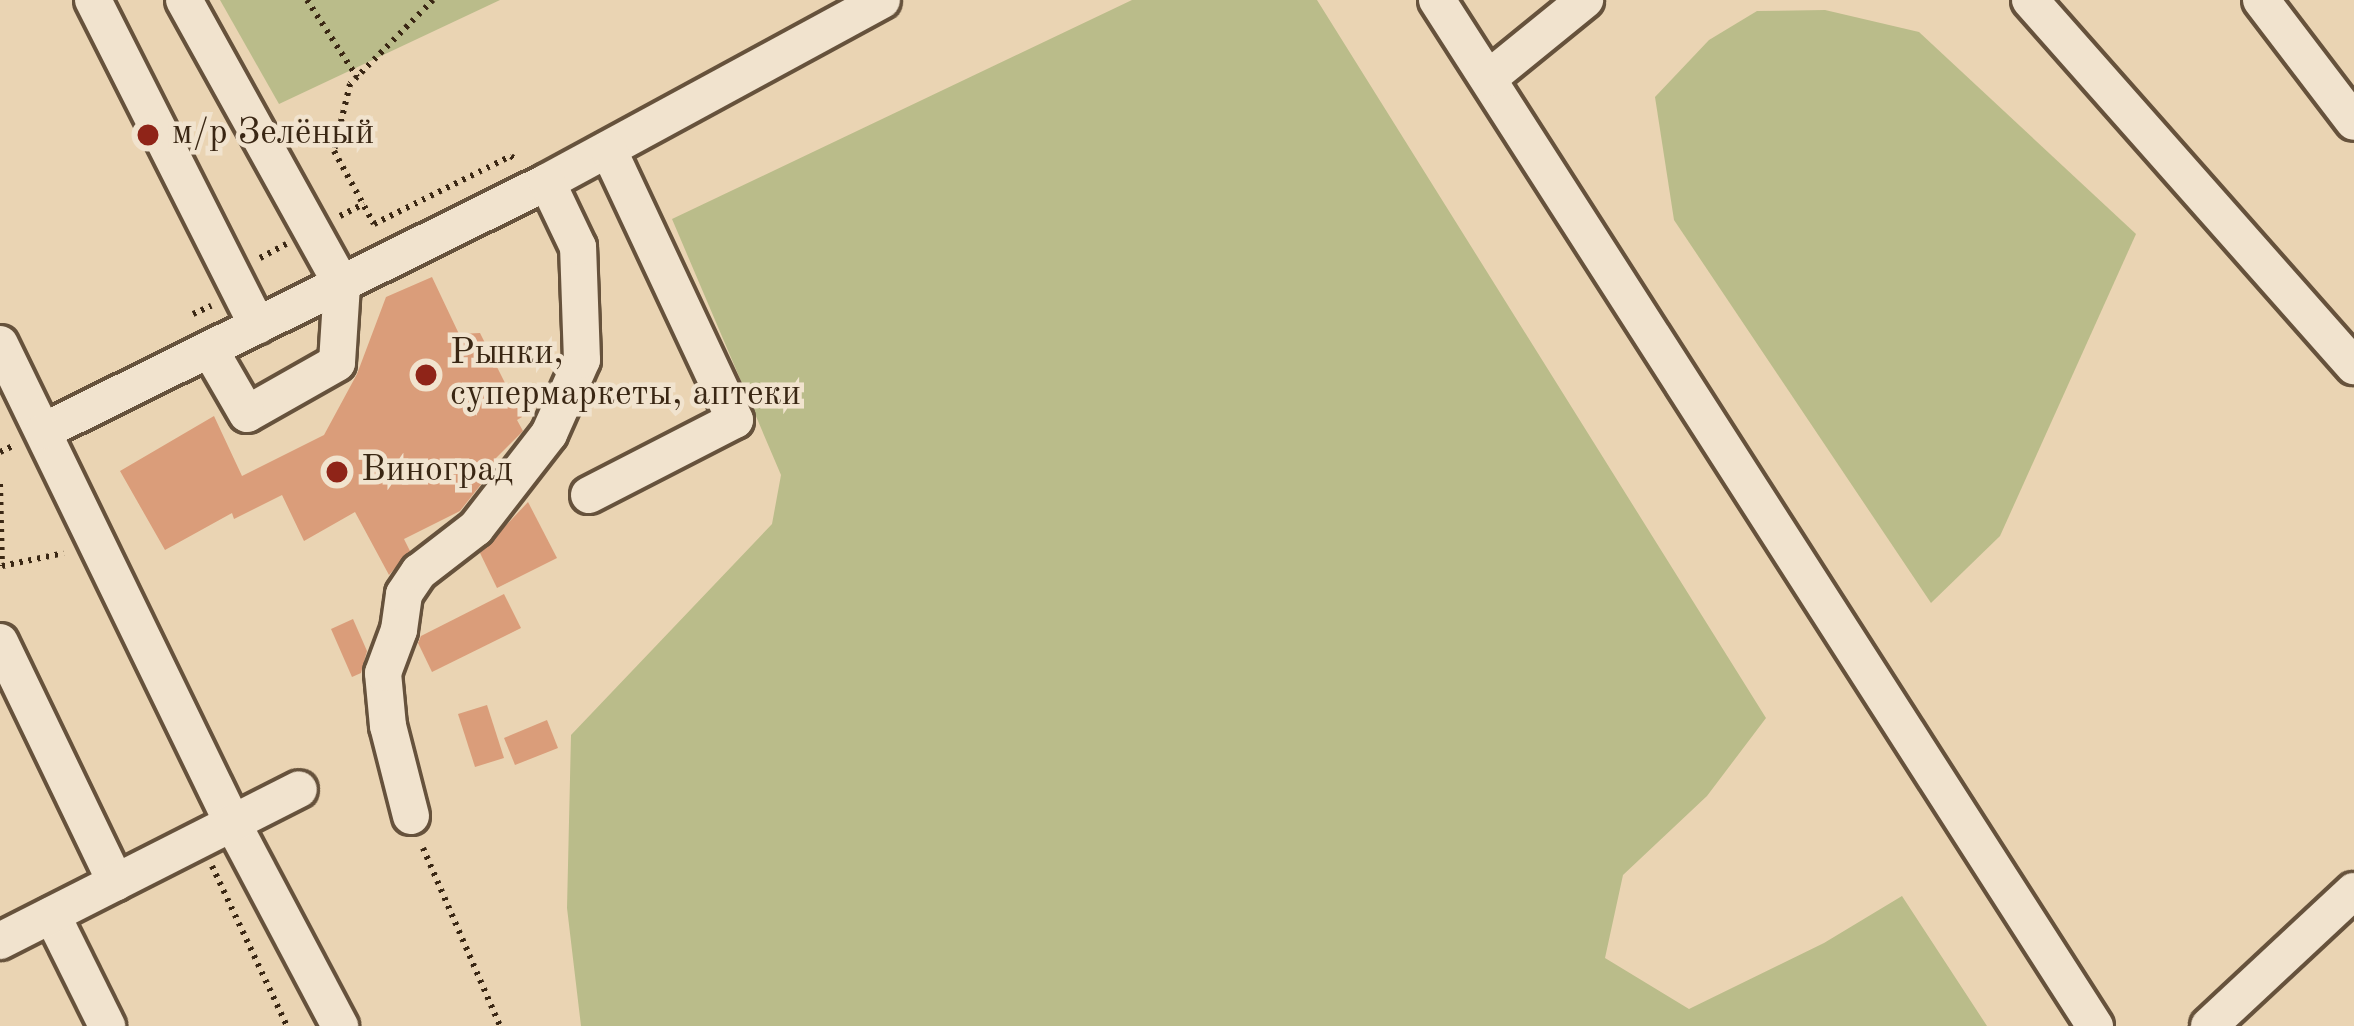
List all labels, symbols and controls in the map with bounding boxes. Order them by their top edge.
place label: м/р Зелёный [172,113,374,157]
marker: м/р Зелёный [135,122,161,148]
place label: Рынки, супермаркеты, аптеки [450,332,801,417]
marker: Рынки, супермаркеты, аптеки [413,362,439,388]
place label: Виноград [361,450,513,494]
marker: Виноград [324,459,350,485]

